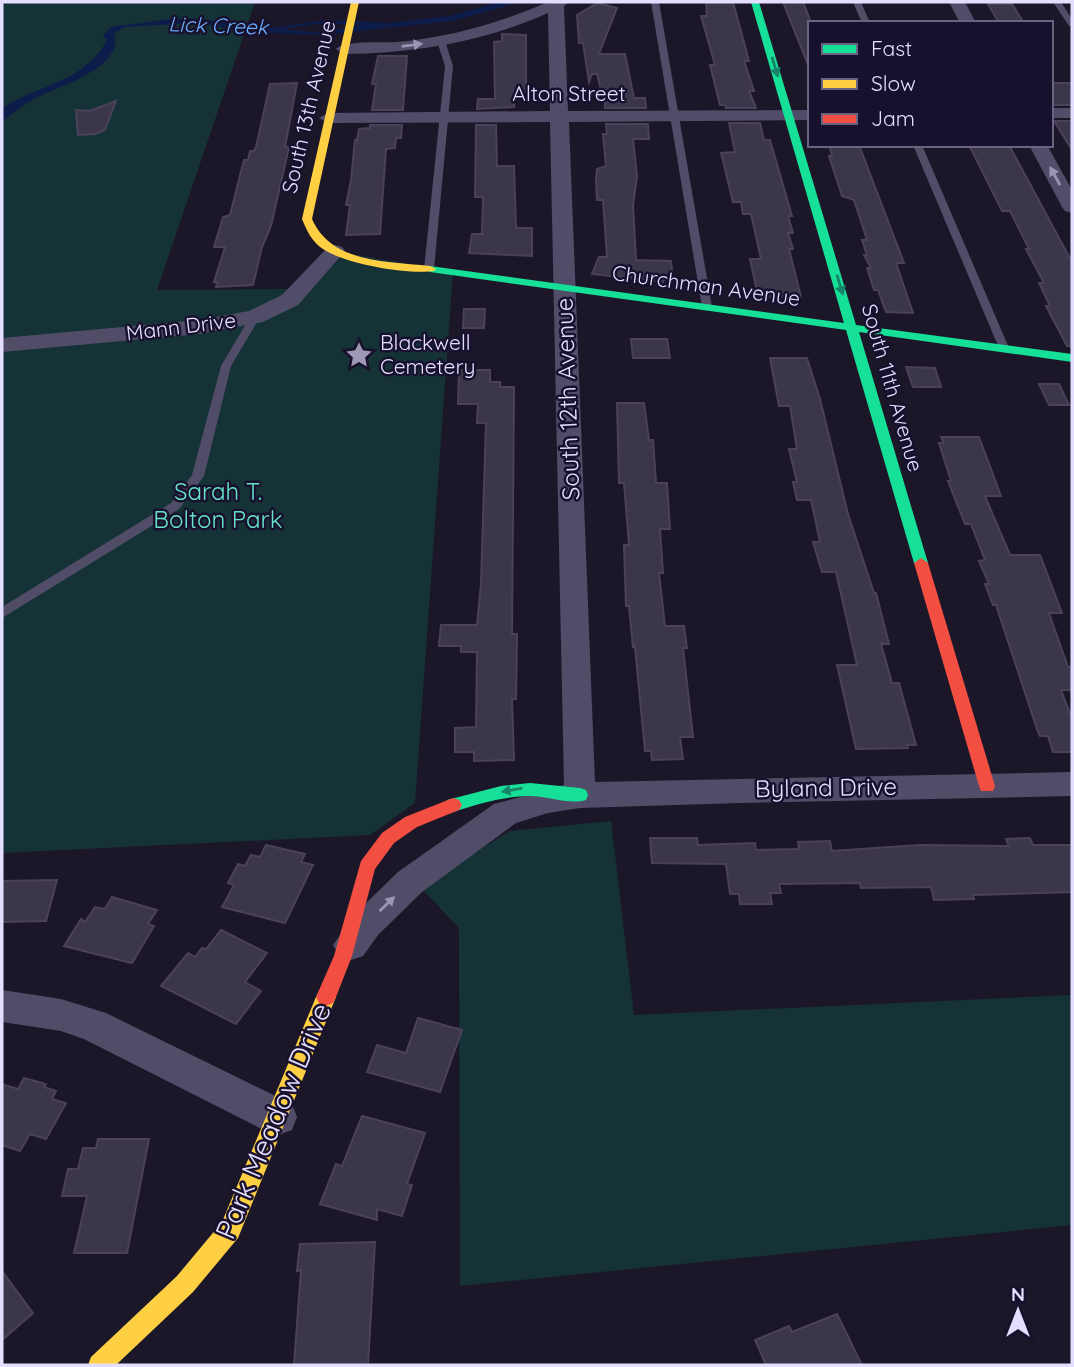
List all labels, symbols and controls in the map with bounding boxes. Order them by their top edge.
water label: Lick Creek [168,10,270,40]
street label: South 13th Avenue [275,18,341,196]
legend [808,21,1053,147]
text: Fast [871,35,912,61]
one-way arrow [401,39,423,50]
one-way arrow [770,57,780,78]
text: Slow [871,70,916,96]
street label: Alton Street [512,80,626,106]
text: Jam [871,105,915,131]
one-way arrow [1049,166,1061,186]
street label: Churchman Avenue [610,259,802,311]
one-way arrow [835,275,845,296]
street label: South 12th Avenue [548,297,586,501]
street label: South 11th Avenue [857,301,929,475]
street label: Mann Drive [124,306,237,346]
place label: Blackwell Cemetery [380,329,476,379]
place icon: Blackwell Cemetery [344,340,374,370]
park label: Sarah T. Bolton Park [153,476,283,534]
street label: Byland Drive [755,771,897,803]
one-way arrow [501,785,523,796]
one-way arrow [378,897,395,913]
street label: Park Meadow Drive [207,998,338,1244]
north arrow [983,1276,1053,1346]
text: N [1011,1282,1025,1306]

